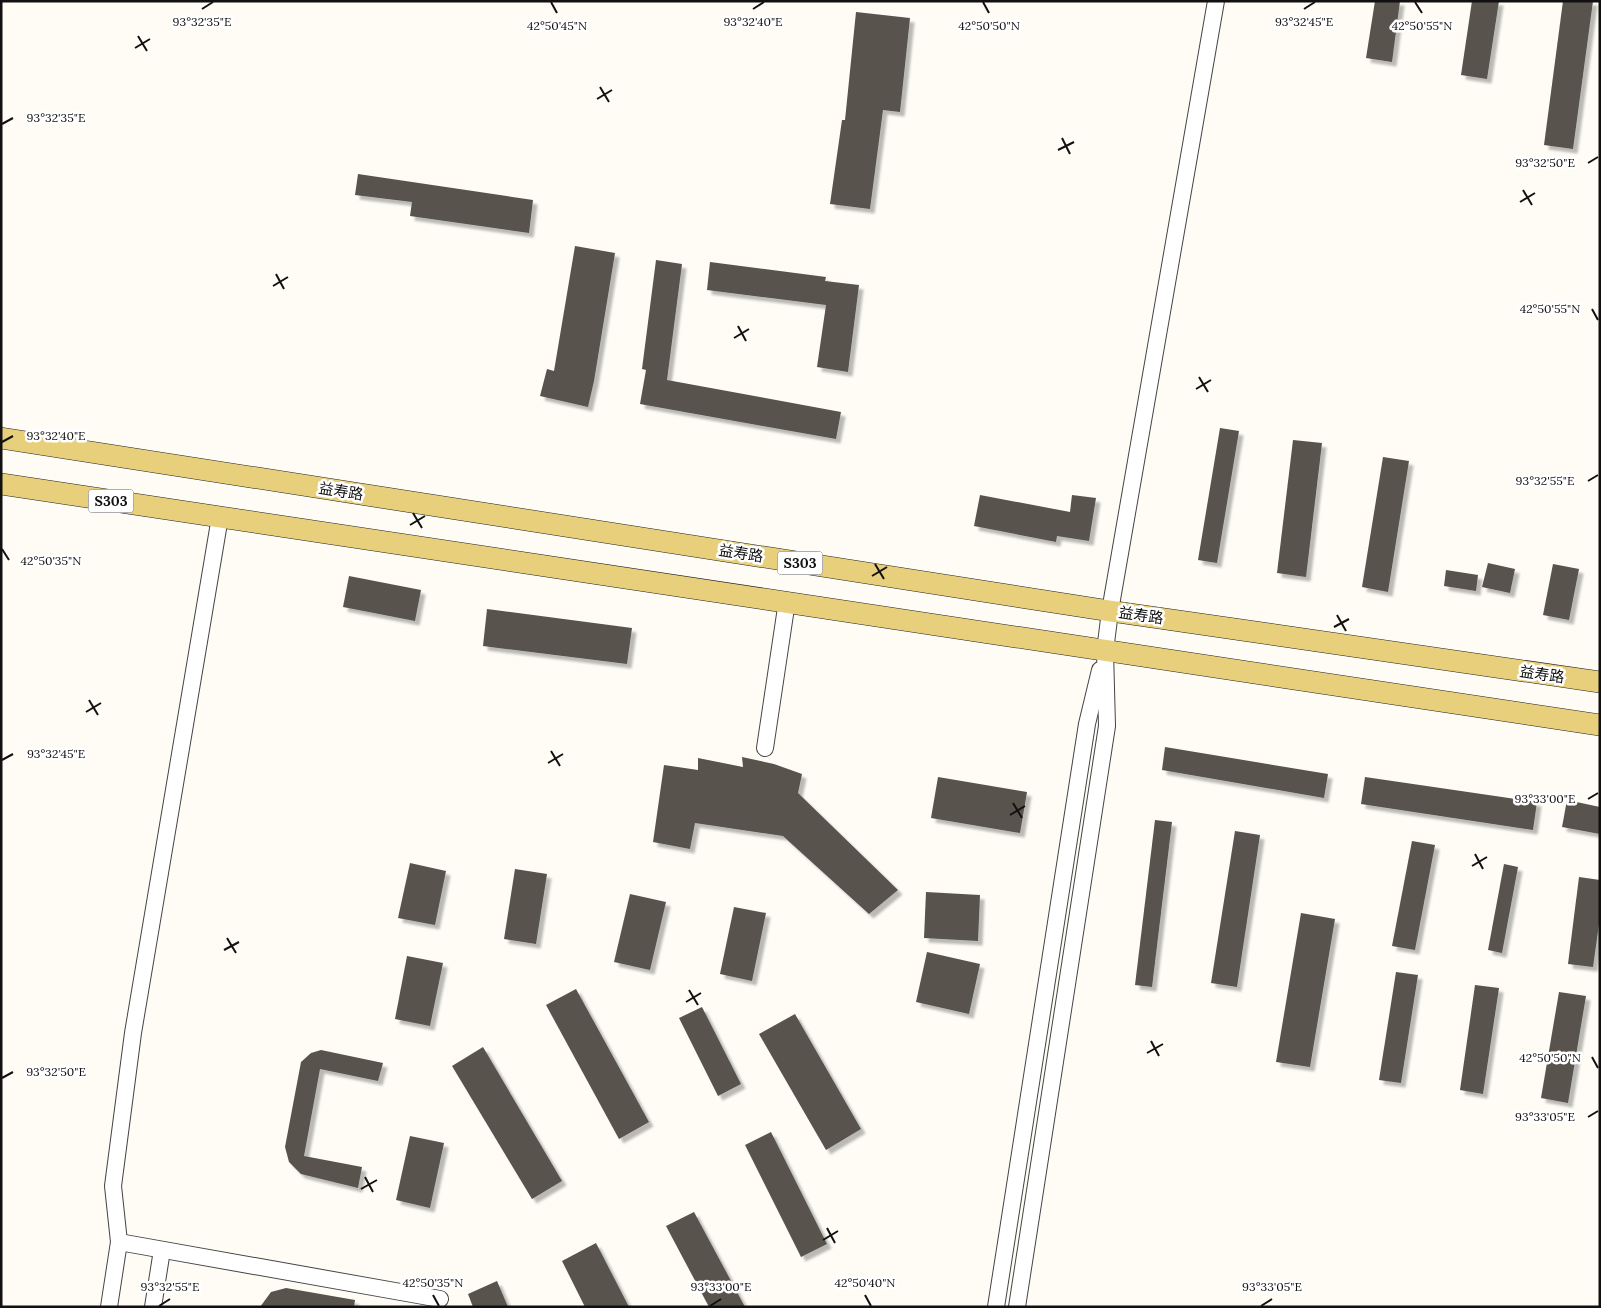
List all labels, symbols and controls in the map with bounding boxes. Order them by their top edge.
text: 93°32'35"E [173,14,231,29]
text: 93°32'40"E [723,14,783,29]
text: 93°32'45"E [1275,14,1333,29]
text: 42°50'45"N [527,18,587,33]
text: 42°50'50"N [958,18,1020,33]
text: 42°50'55"N [1392,18,1452,33]
text: 93°32'35"E [27,110,85,125]
text: 93°32'50"E [1515,155,1575,170]
text: 42°50'55"N [1520,301,1580,316]
text: 93°32'40"E [26,428,86,443]
text: 93°32'55"E [1516,473,1574,488]
street label: 益寿路 [317,478,365,504]
road number: S303 [88,490,134,512]
street label: 益寿路 [717,540,765,566]
road number: S303 [778,552,822,574]
text: 42°50'35"N [21,553,81,568]
street label: 益寿路 [1117,602,1165,628]
street label: 益寿路 [1518,661,1566,687]
text: 93°32'45"E [27,746,85,761]
text: 93°33'00"E [1515,791,1575,806]
text: 42°50'50"N [1519,1050,1581,1065]
text: 93°32'50"E [26,1064,86,1079]
text: 93°33'05"E [1515,1109,1575,1124]
text: 42°50'35"N [403,1275,463,1290]
text: 42°50'40"N [835,1275,896,1290]
text: 93°32'55"E [141,1279,199,1294]
text: 93°33'00"E [691,1279,751,1294]
text: 93°33'05"E [1242,1279,1302,1294]

